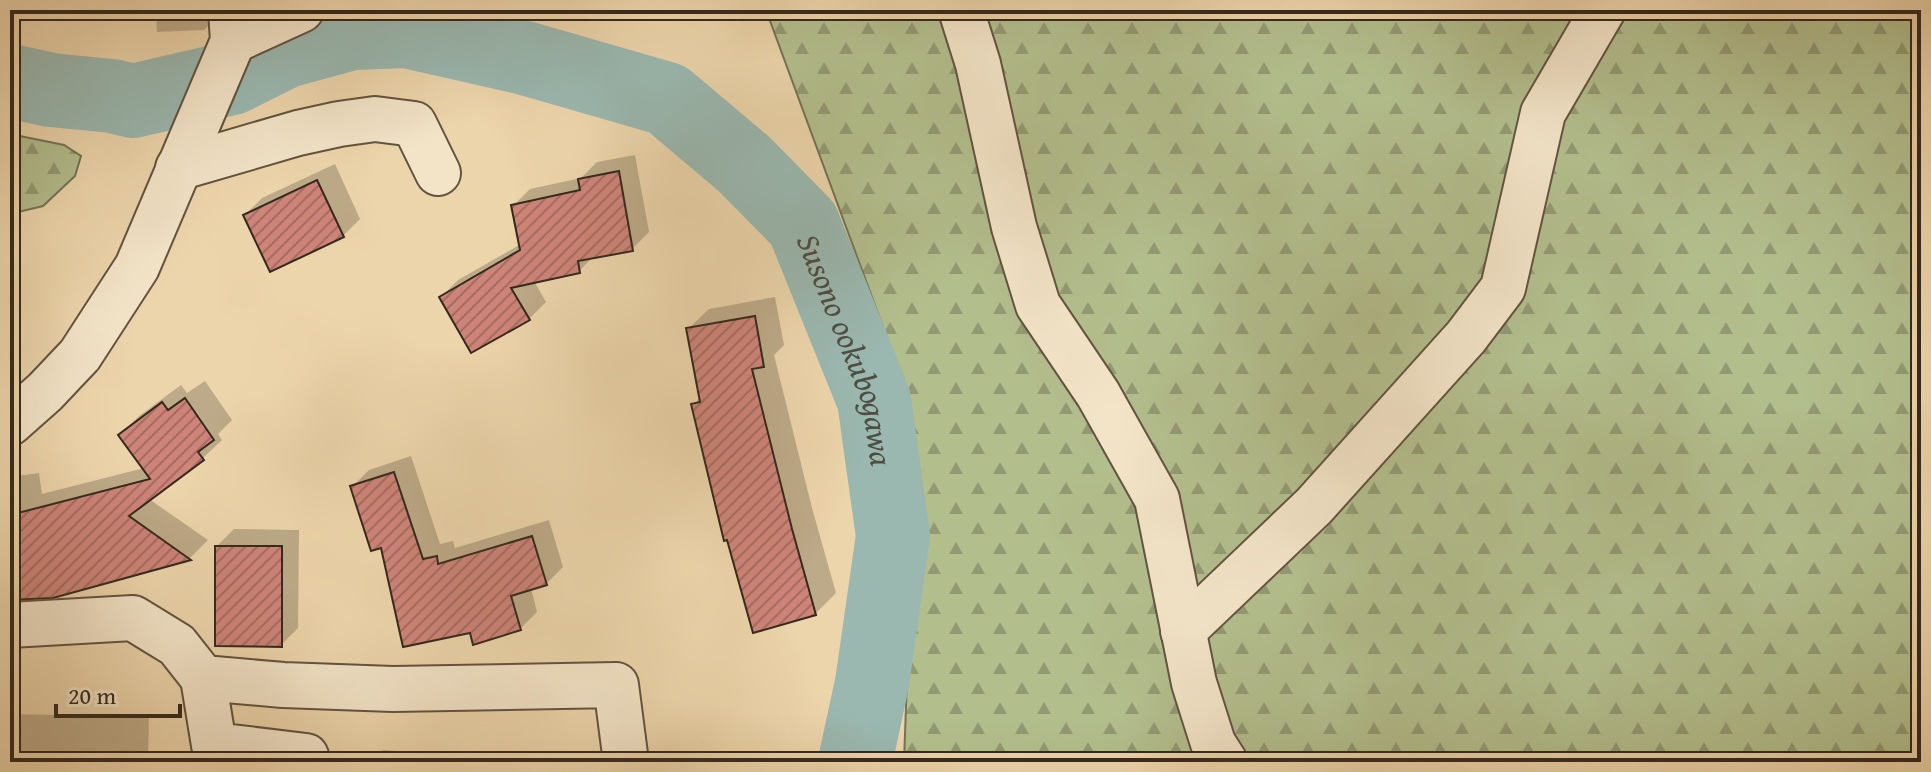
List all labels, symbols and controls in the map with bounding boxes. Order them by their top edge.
water label: Susono ookubogawa [786,226,906,469]
scale bar [56,668,180,718]
text: 20 m [68,678,116,713]

